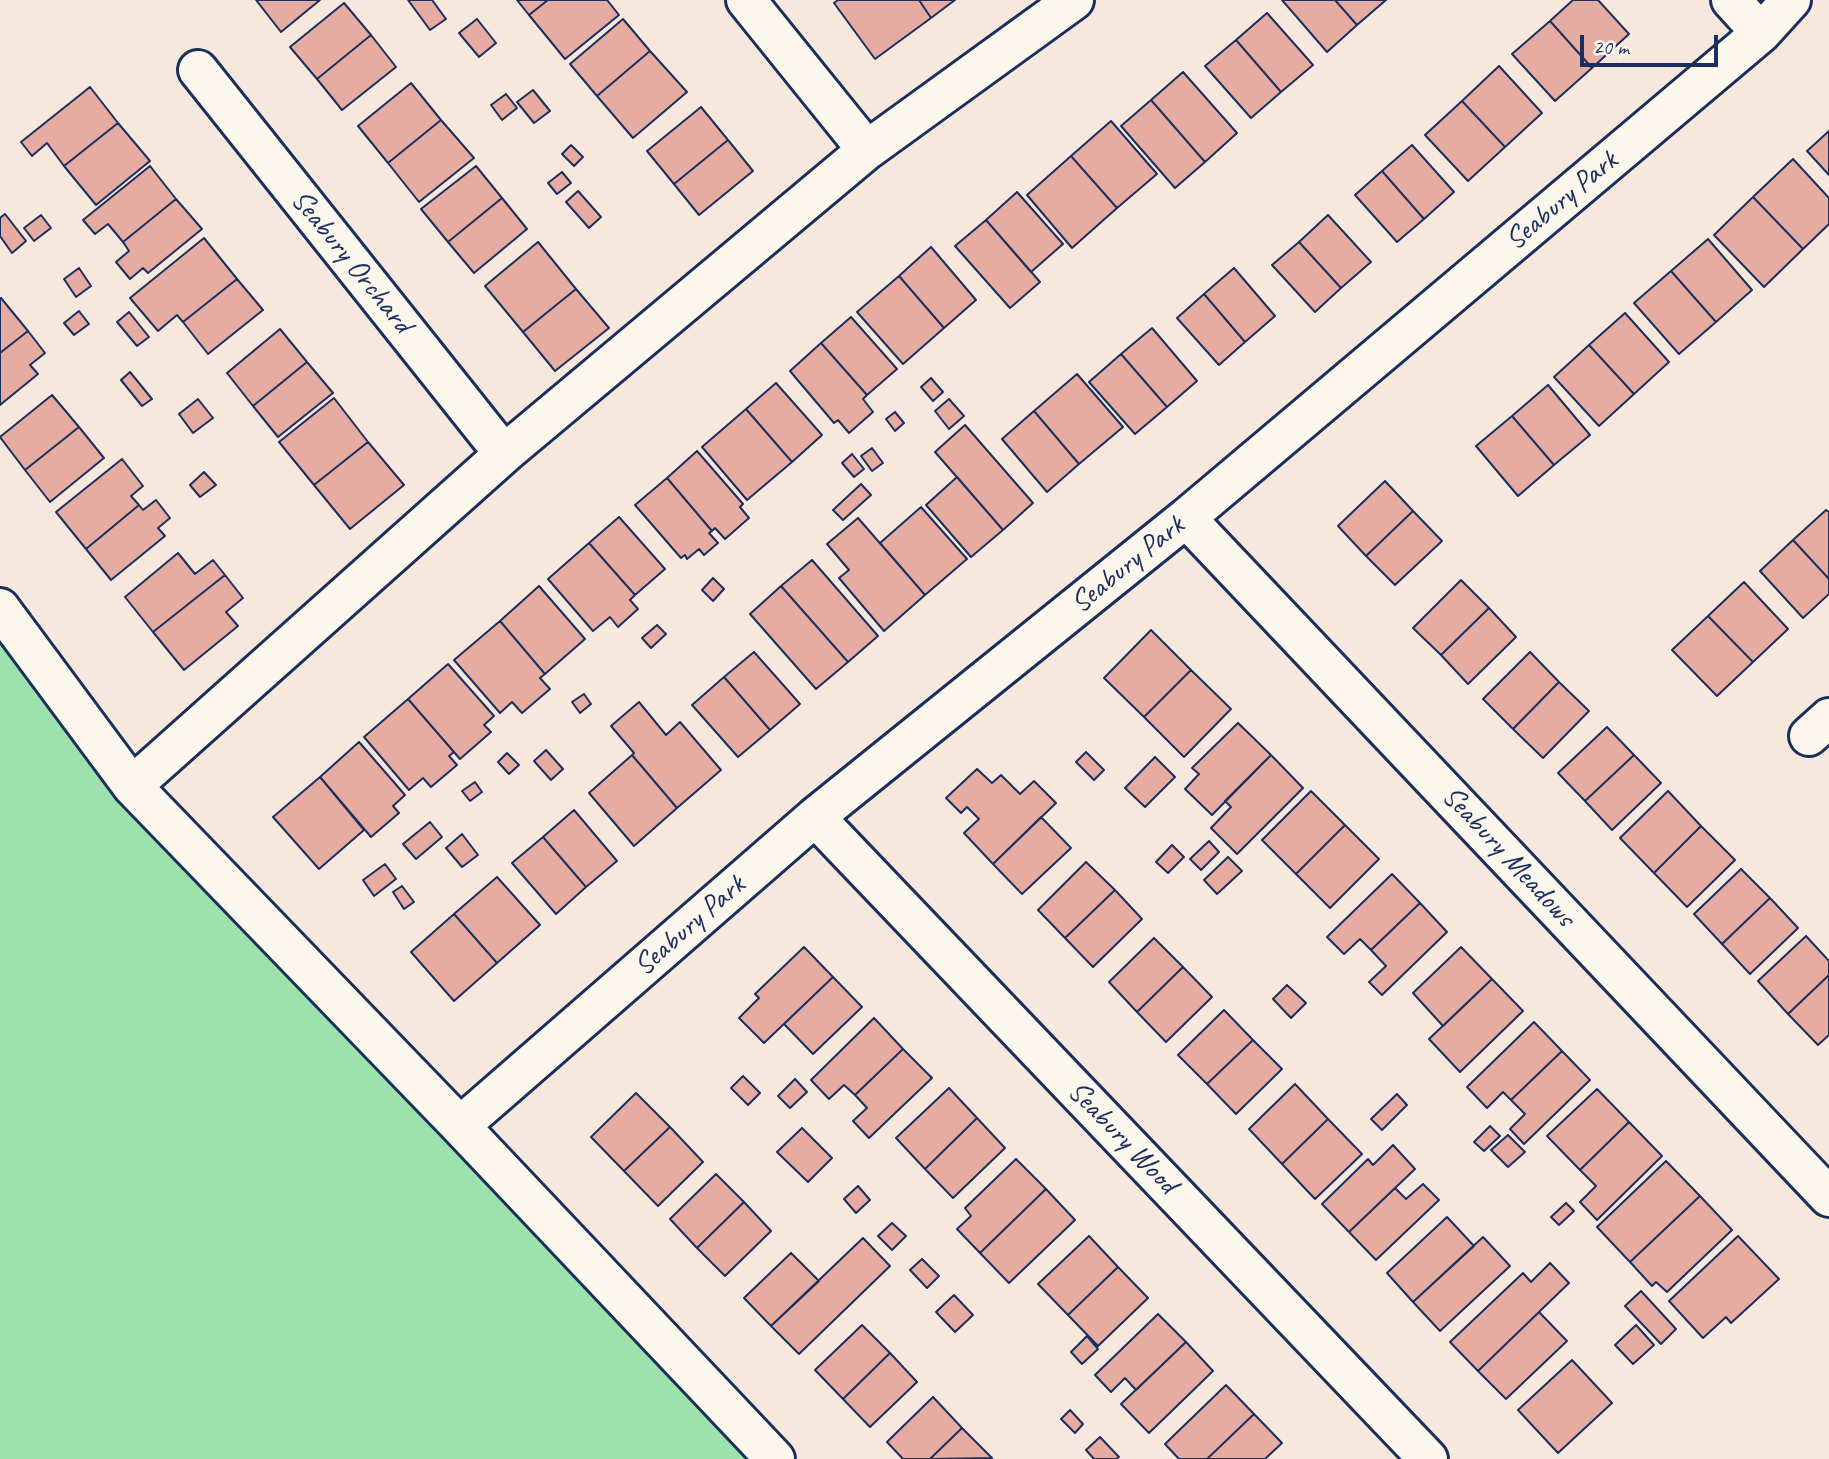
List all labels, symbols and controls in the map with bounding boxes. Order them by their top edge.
scale bar [1584,21,1722,65]
text: 20 m [1593,34,1629,60]
street label: Seabury Park [1498,144,1626,258]
street label: Seabury Orchard [282,183,420,341]
street label: Seabury Park [1064,508,1192,622]
street label: Seabury Meadows [1434,779,1582,935]
street label: Seabury Park [627,868,753,984]
street label: Seabury Wood [1059,1074,1185,1202]

